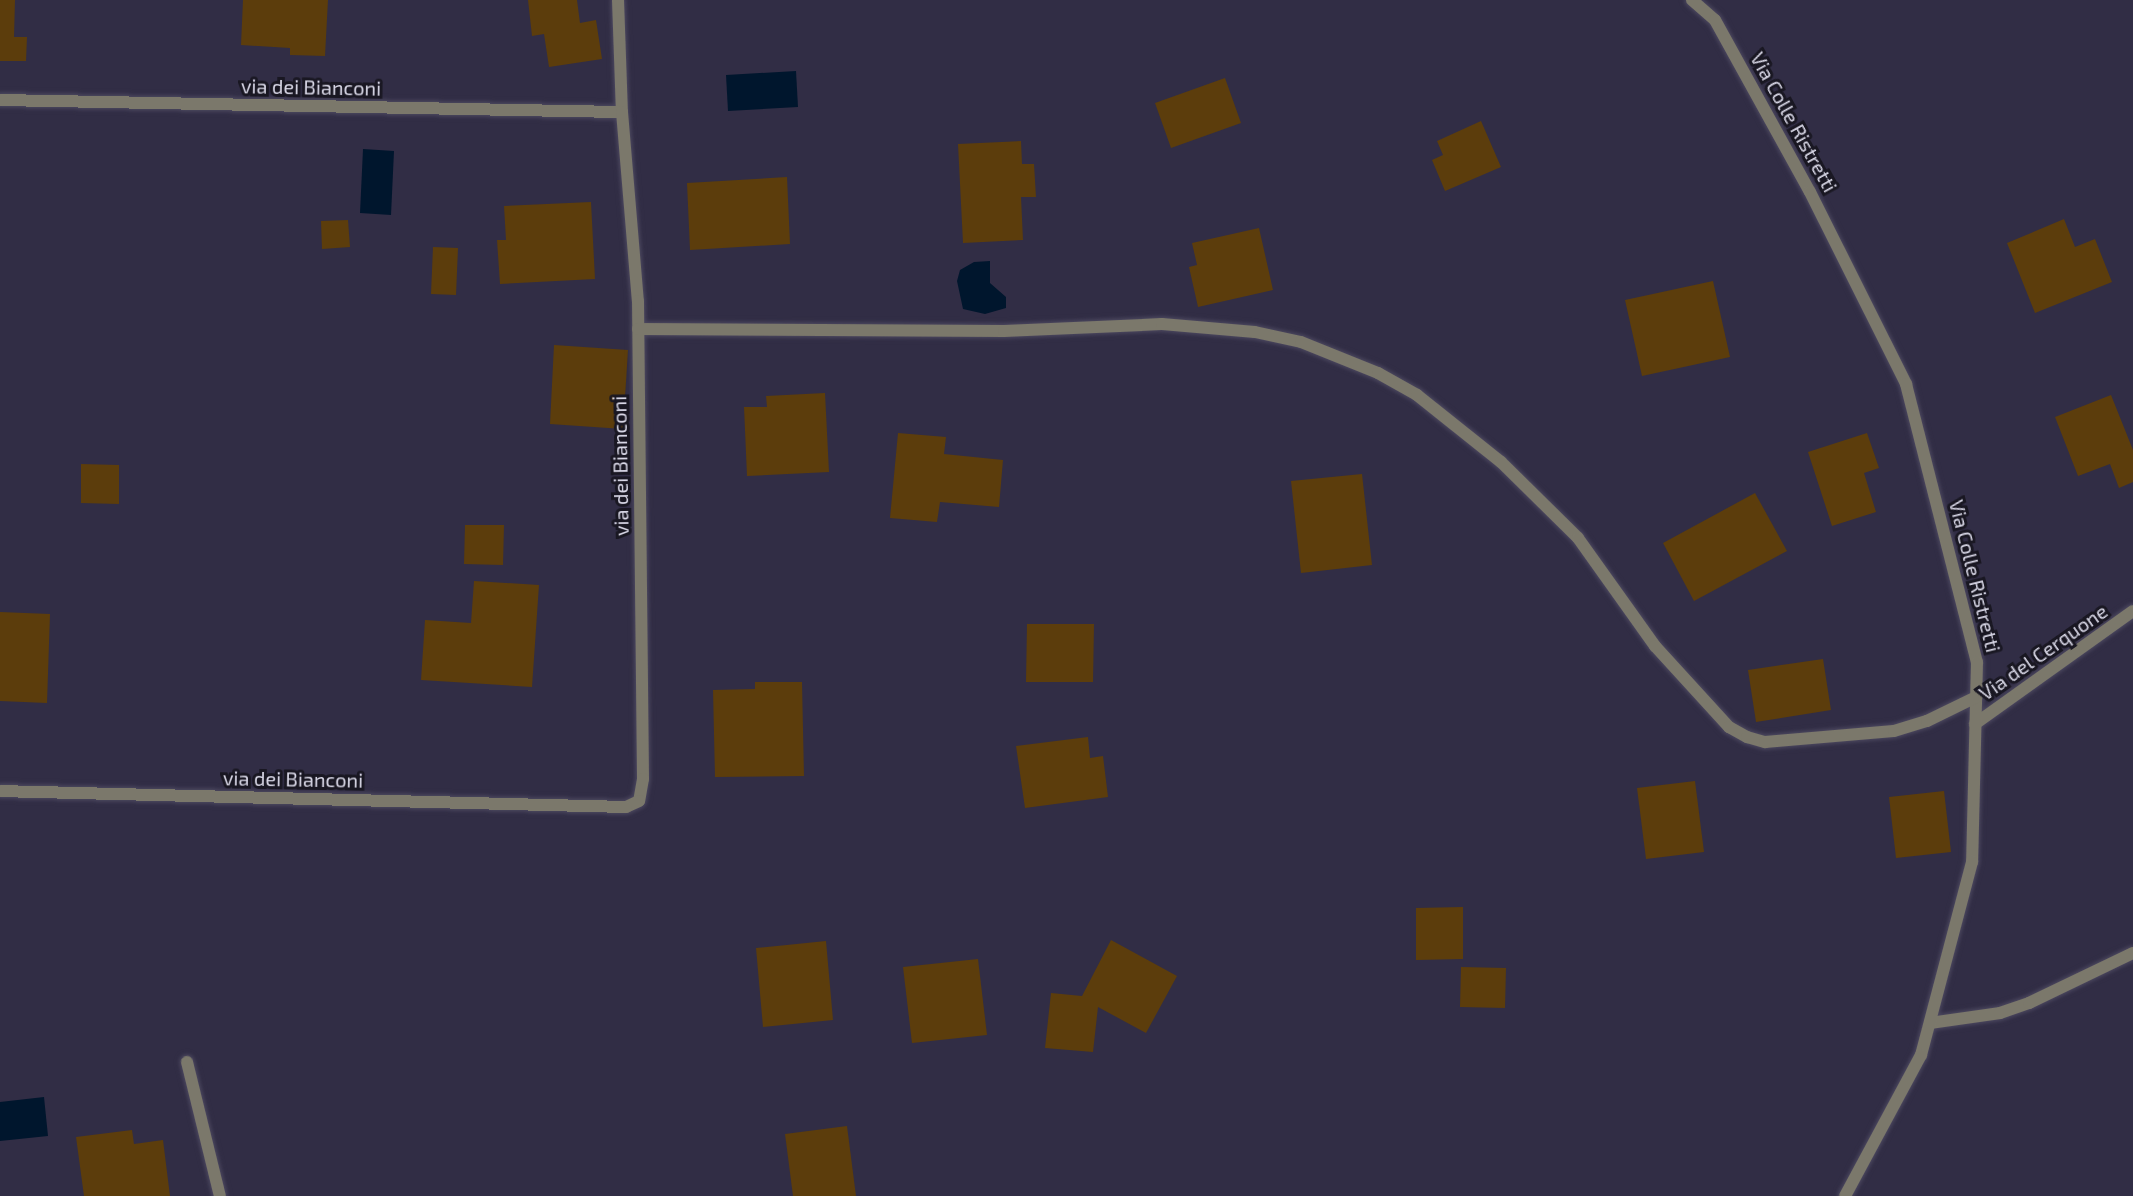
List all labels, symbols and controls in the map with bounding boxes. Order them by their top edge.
street label: Via Colle Ristretti [1746,48,1842,196]
street label: via dei Bianconi [241,74,381,100]
street label: via dei Bianconi [607,396,633,536]
street label: Via Colle Ristretti [1944,497,2006,655]
street label: Via del Cerquone [1974,599,2112,705]
street label: via dei Bianconi [223,766,363,792]

